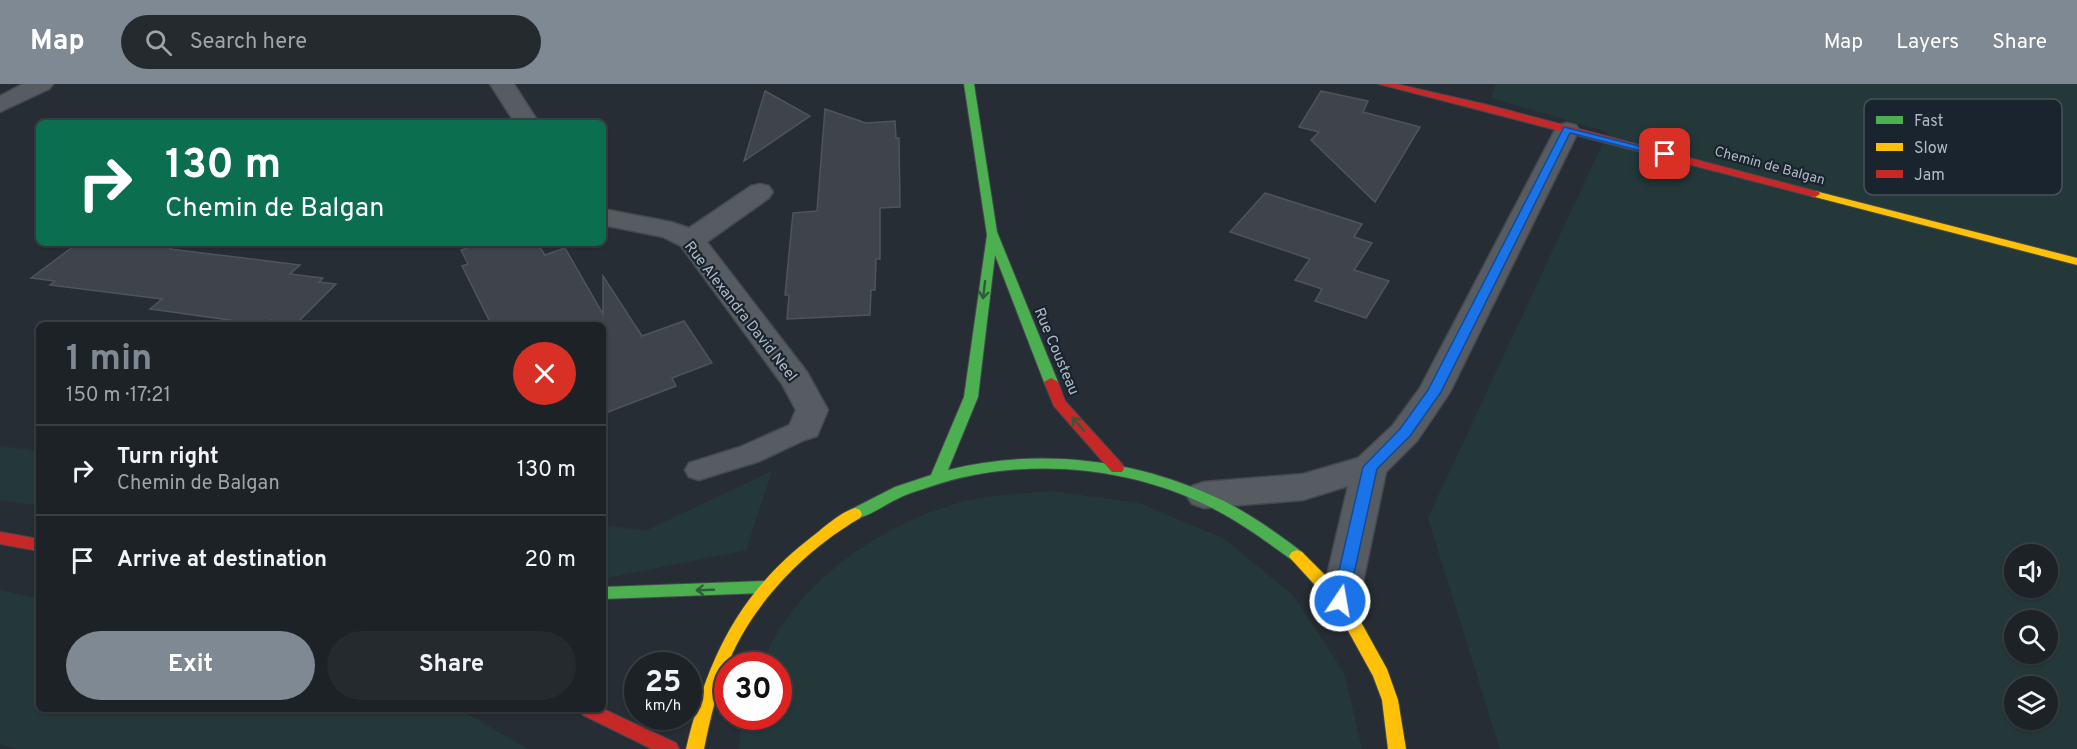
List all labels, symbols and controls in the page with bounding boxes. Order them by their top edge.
search box [121,15,541,69]
text: Map [30,24,85,60]
icon: search [142,26,175,59]
text: Search here [190,29,307,56]
text: Map [1824,29,1863,56]
text: Layers [1896,29,1959,56]
text: Share [1992,29,2047,56]
legend [1864,99,2062,195]
text: Fast [1914,112,1944,132]
pin [1639,128,1690,179]
icon: arrive [1648,137,1681,170]
text: Slow [1914,139,1948,159]
text: 130 m [165,140,281,193]
icon: right [66,144,144,222]
street label: Chemin de Balgan [1712,144,1827,189]
text: Jam [1914,166,1945,186]
text: Chemin de Balgan [165,192,385,226]
street label: Rue Alexandra David Neel [679,238,800,386]
one-way arrow [979,279,990,299]
street label: Rue Cousteau [1029,305,1083,398]
text: 1 min [66,337,152,383]
button: close [513,342,576,405]
text: 150 m · 17:21 [66,383,171,409]
one-way arrow [1071,417,1085,432]
text: Turn right [117,444,219,471]
icon: right [66,454,99,487]
text: 130 m [517,457,576,484]
text: Chemin de Balgan [117,471,280,497]
icon: arrive [66,544,99,577]
map controls [2004,544,2058,730]
button: sound [2004,544,2058,598]
text: Arrive at destination [117,547,327,574]
text: 20 m [525,547,576,574]
position arrow [1308,569,1372,633]
one-way arrow [696,584,716,595]
button: search [2004,610,2058,664]
button: Exit [66,631,315,700]
button: Share [327,631,576,700]
speed limit sign: 30 [714,652,792,730]
text: 25 [645,665,681,702]
button: layers [2004,676,2058,730]
text: km/h [645,697,681,716]

